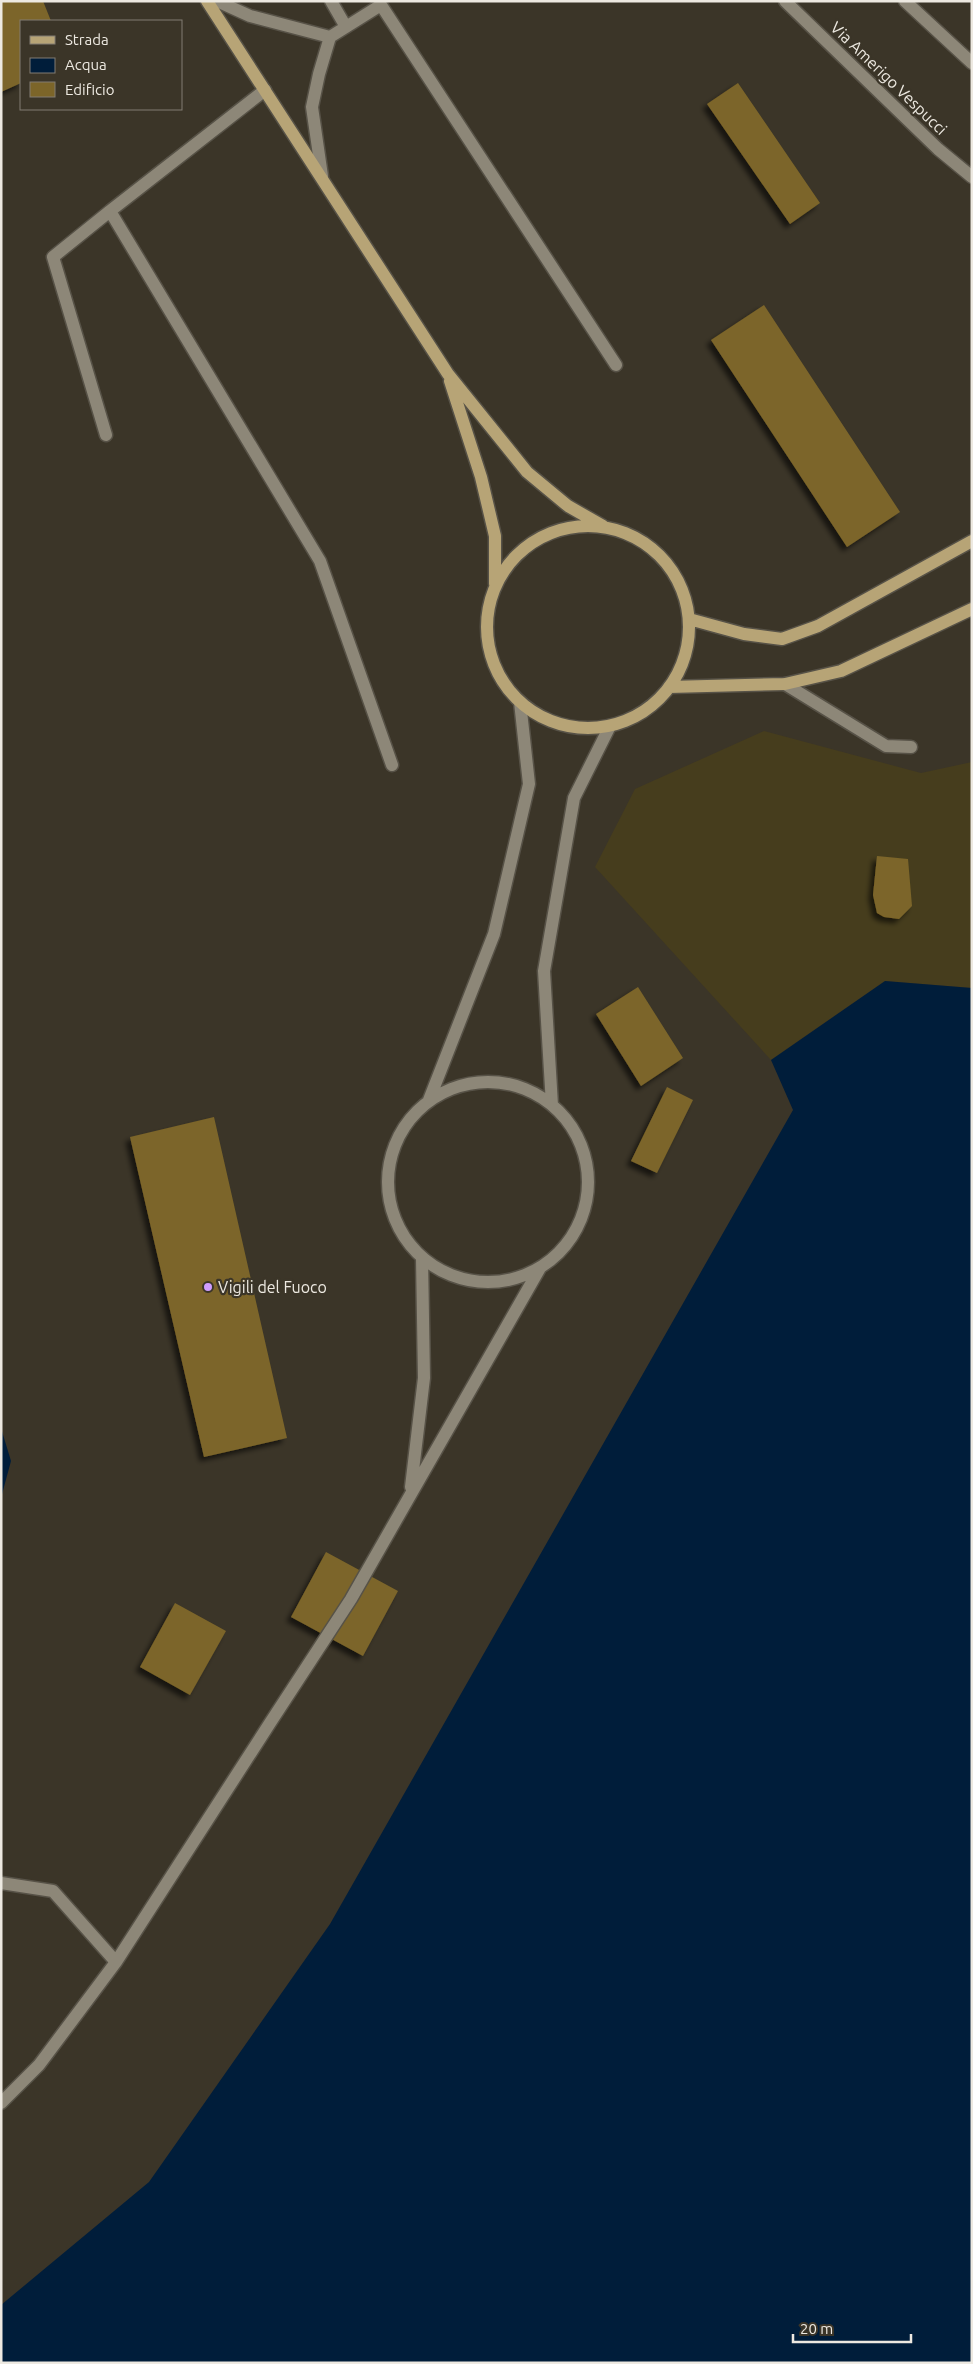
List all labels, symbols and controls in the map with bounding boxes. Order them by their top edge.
street label: Via Amerigo Vespucci [827,18,951,138]
legend [20,20,182,110]
text: Strada [65,31,109,48]
text: Acqua [65,56,107,73]
text: Edificio [65,81,114,98]
place label: Vigili del Fuoco [218,1278,327,1296]
marker: Vigili del Fuoco [202,1281,214,1293]
scale bar [793,2312,910,2344]
text: 20 m [800,2320,833,2337]

